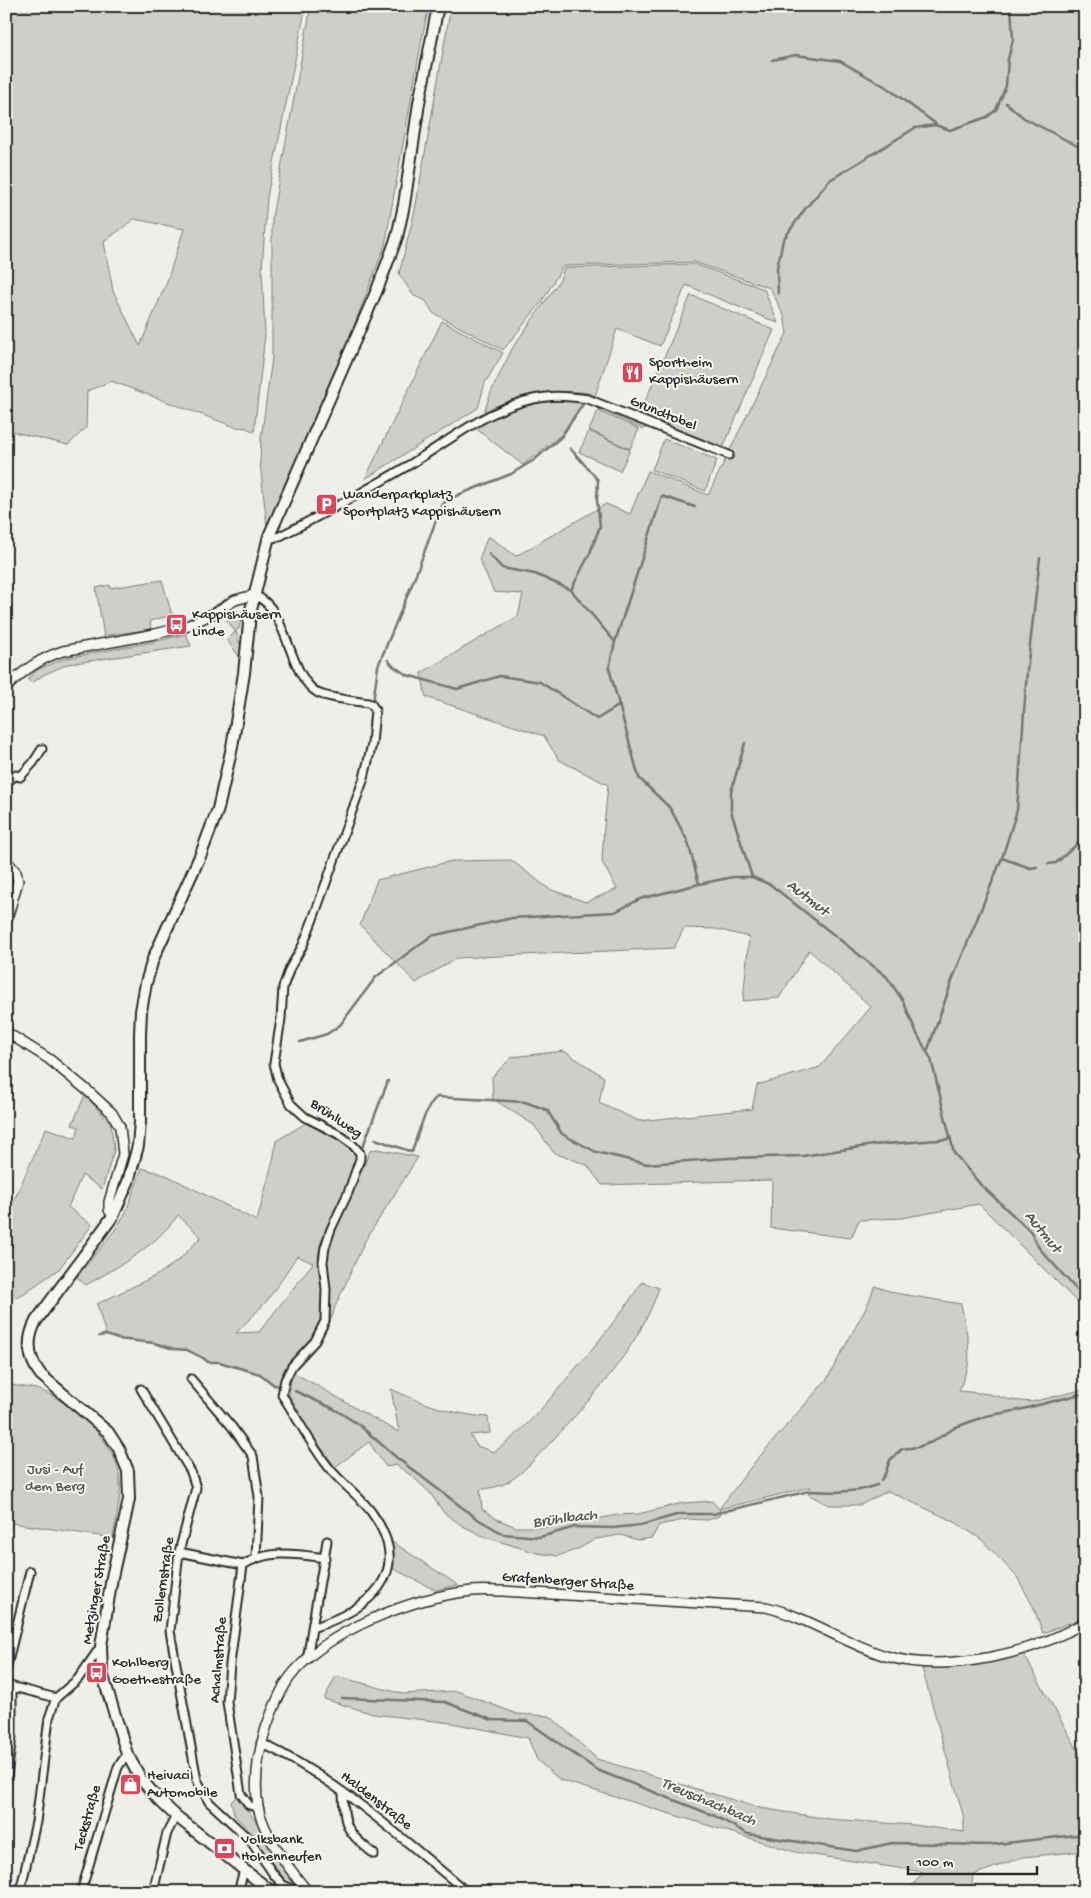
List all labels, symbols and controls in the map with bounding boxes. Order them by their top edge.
place label: Sportheim Kappishäusern [649,354,738,389]
restaurant icon: Sportheim Kappishäusern [621,360,645,384]
street label: Grundtobel [627,392,699,436]
place label: Wanderparkplatz Sportplatz Kappishäusern [343,486,501,521]
parking icon: Wanderparkplatz Sportplatz Kappishäusern [315,492,339,516]
place label: Kappishäusern Linde [192,606,281,641]
bus stop icon: Kappishäusern Linde [164,612,188,636]
water label: Autmut [782,876,834,923]
street label: Brühlweg [306,1094,366,1143]
water label: Autmut [1019,1208,1066,1260]
park label: Jusi - Auf dem Berg [25,1461,85,1496]
water label: Brühlbach [532,1507,599,1533]
street label: Metzinger Straße [79,1534,115,1646]
street label: Zollernstraße [149,1536,179,1624]
street label: Grafenberger Straße [501,1568,635,1596]
street label: Achalmstraße [206,1616,232,1704]
place label: Kohlberg Goethestraße [112,1654,201,1689]
bus stop icon: Kohlberg Goethestraße [84,1660,108,1684]
place label: Heivaci Automobile [147,1767,218,1802]
street label: Haldenstraße [337,1767,416,1835]
shop icon: Heivaci Automobile [119,1773,143,1797]
water label: Treuschachbach [657,1774,759,1832]
street label: Teckstraße [70,1783,106,1854]
place label: Volksbank Hohenneufen [240,1831,322,1866]
bank icon: Volksbank Hohenneufen [213,1837,237,1861]
scale bar [908,1843,1037,1875]
text: 100 m [915,1854,954,1872]

